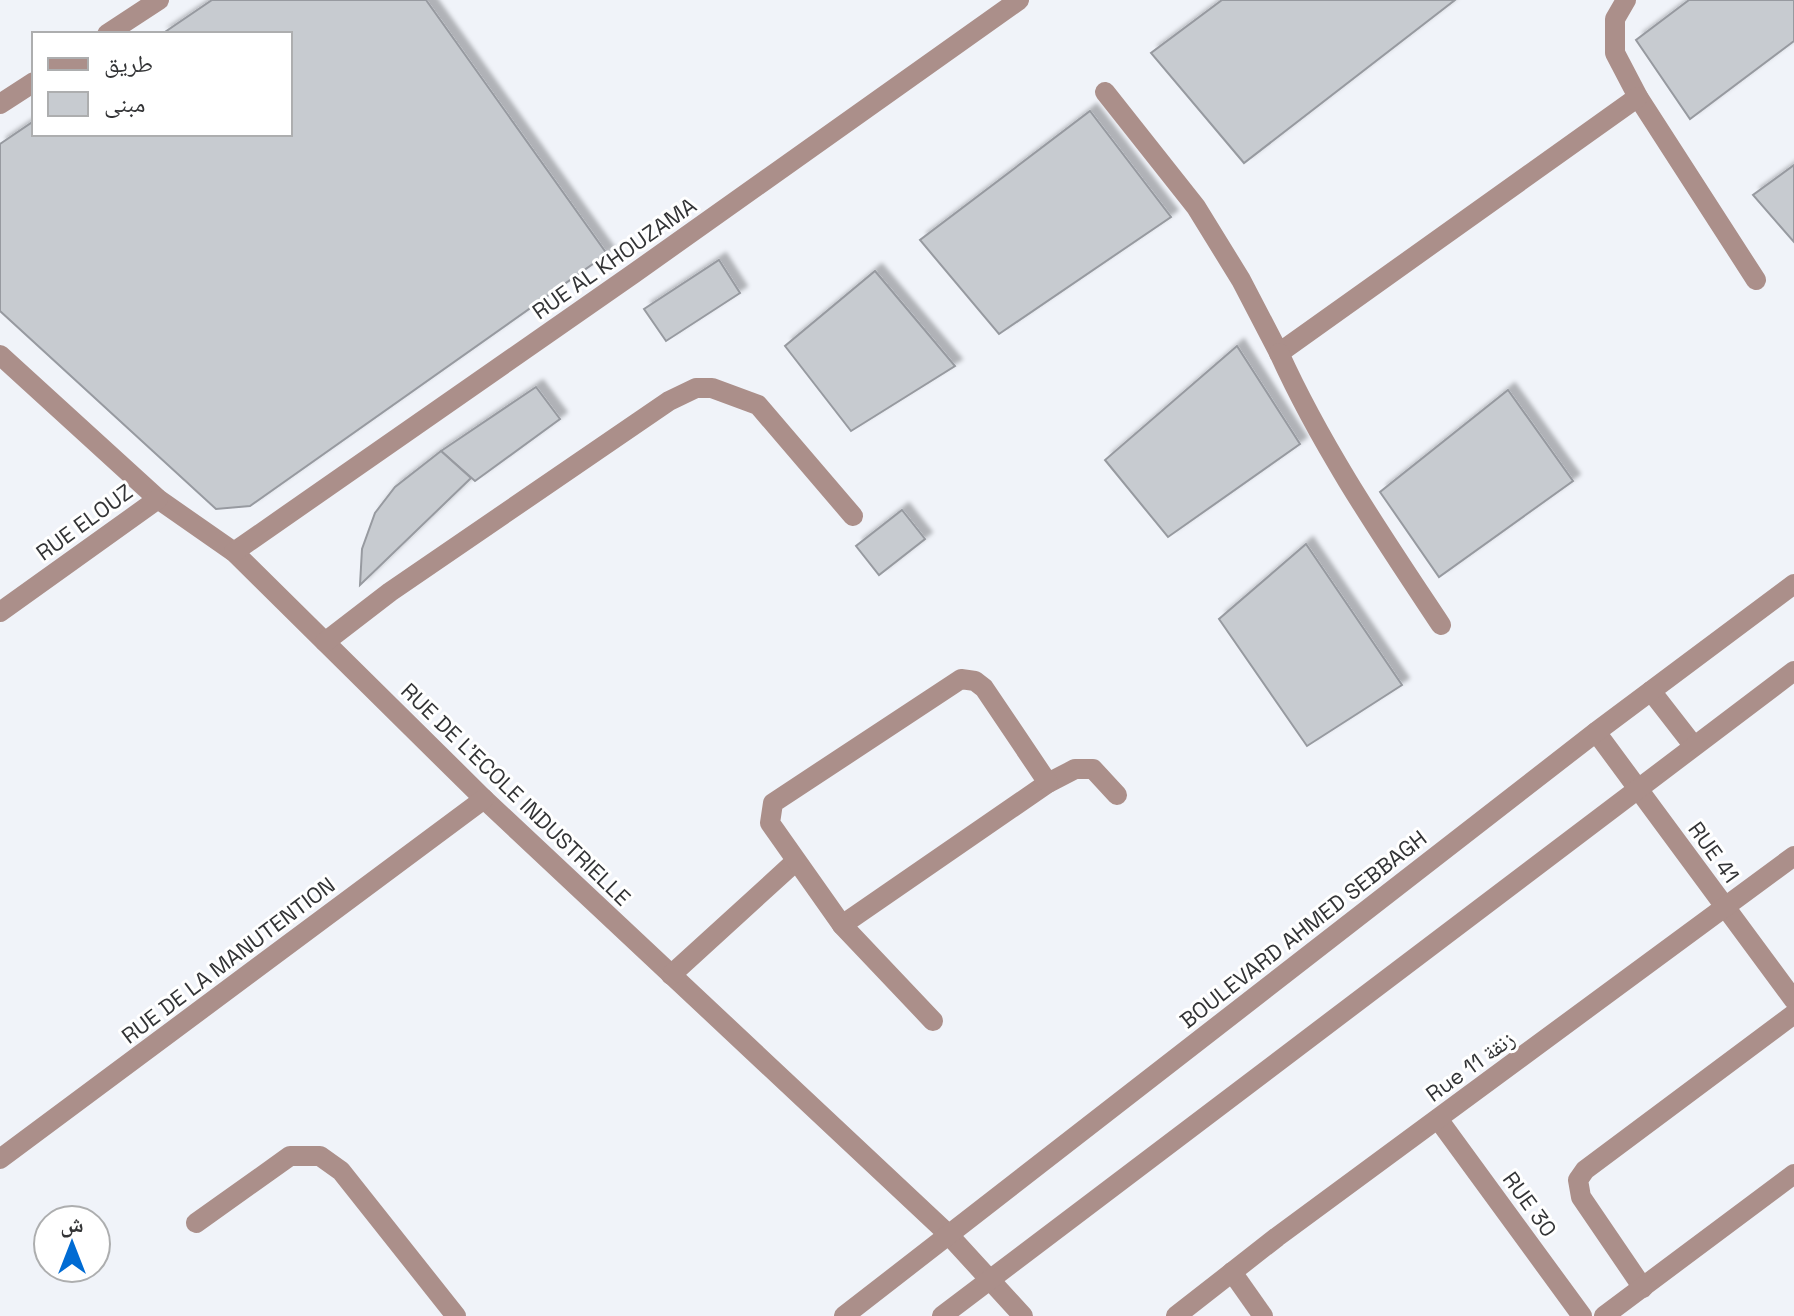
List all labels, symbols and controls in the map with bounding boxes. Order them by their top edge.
legend [32,32,292,136]
text: طريق [104,48,153,79]
text: مبنى [104,88,145,119]
street label: RUE AL KHOUZAMA [527,191,702,325]
street label: RUE ELOUZ [30,478,138,566]
street label: RUE DE L'ECOLE INDUSTRIELLE [395,677,637,911]
street label: RUE 41 [1682,816,1746,888]
street label: BOULEVARD AHMED SEBBAGH [1174,824,1432,1034]
street label: RUE DE LA MANUTENTION [116,871,340,1049]
street label: Rue 11 زنقة [1420,1024,1520,1108]
street label: RUE 30 [1497,1166,1563,1242]
north arrow [32,1204,112,1284]
text: ش [60,1210,84,1238]

